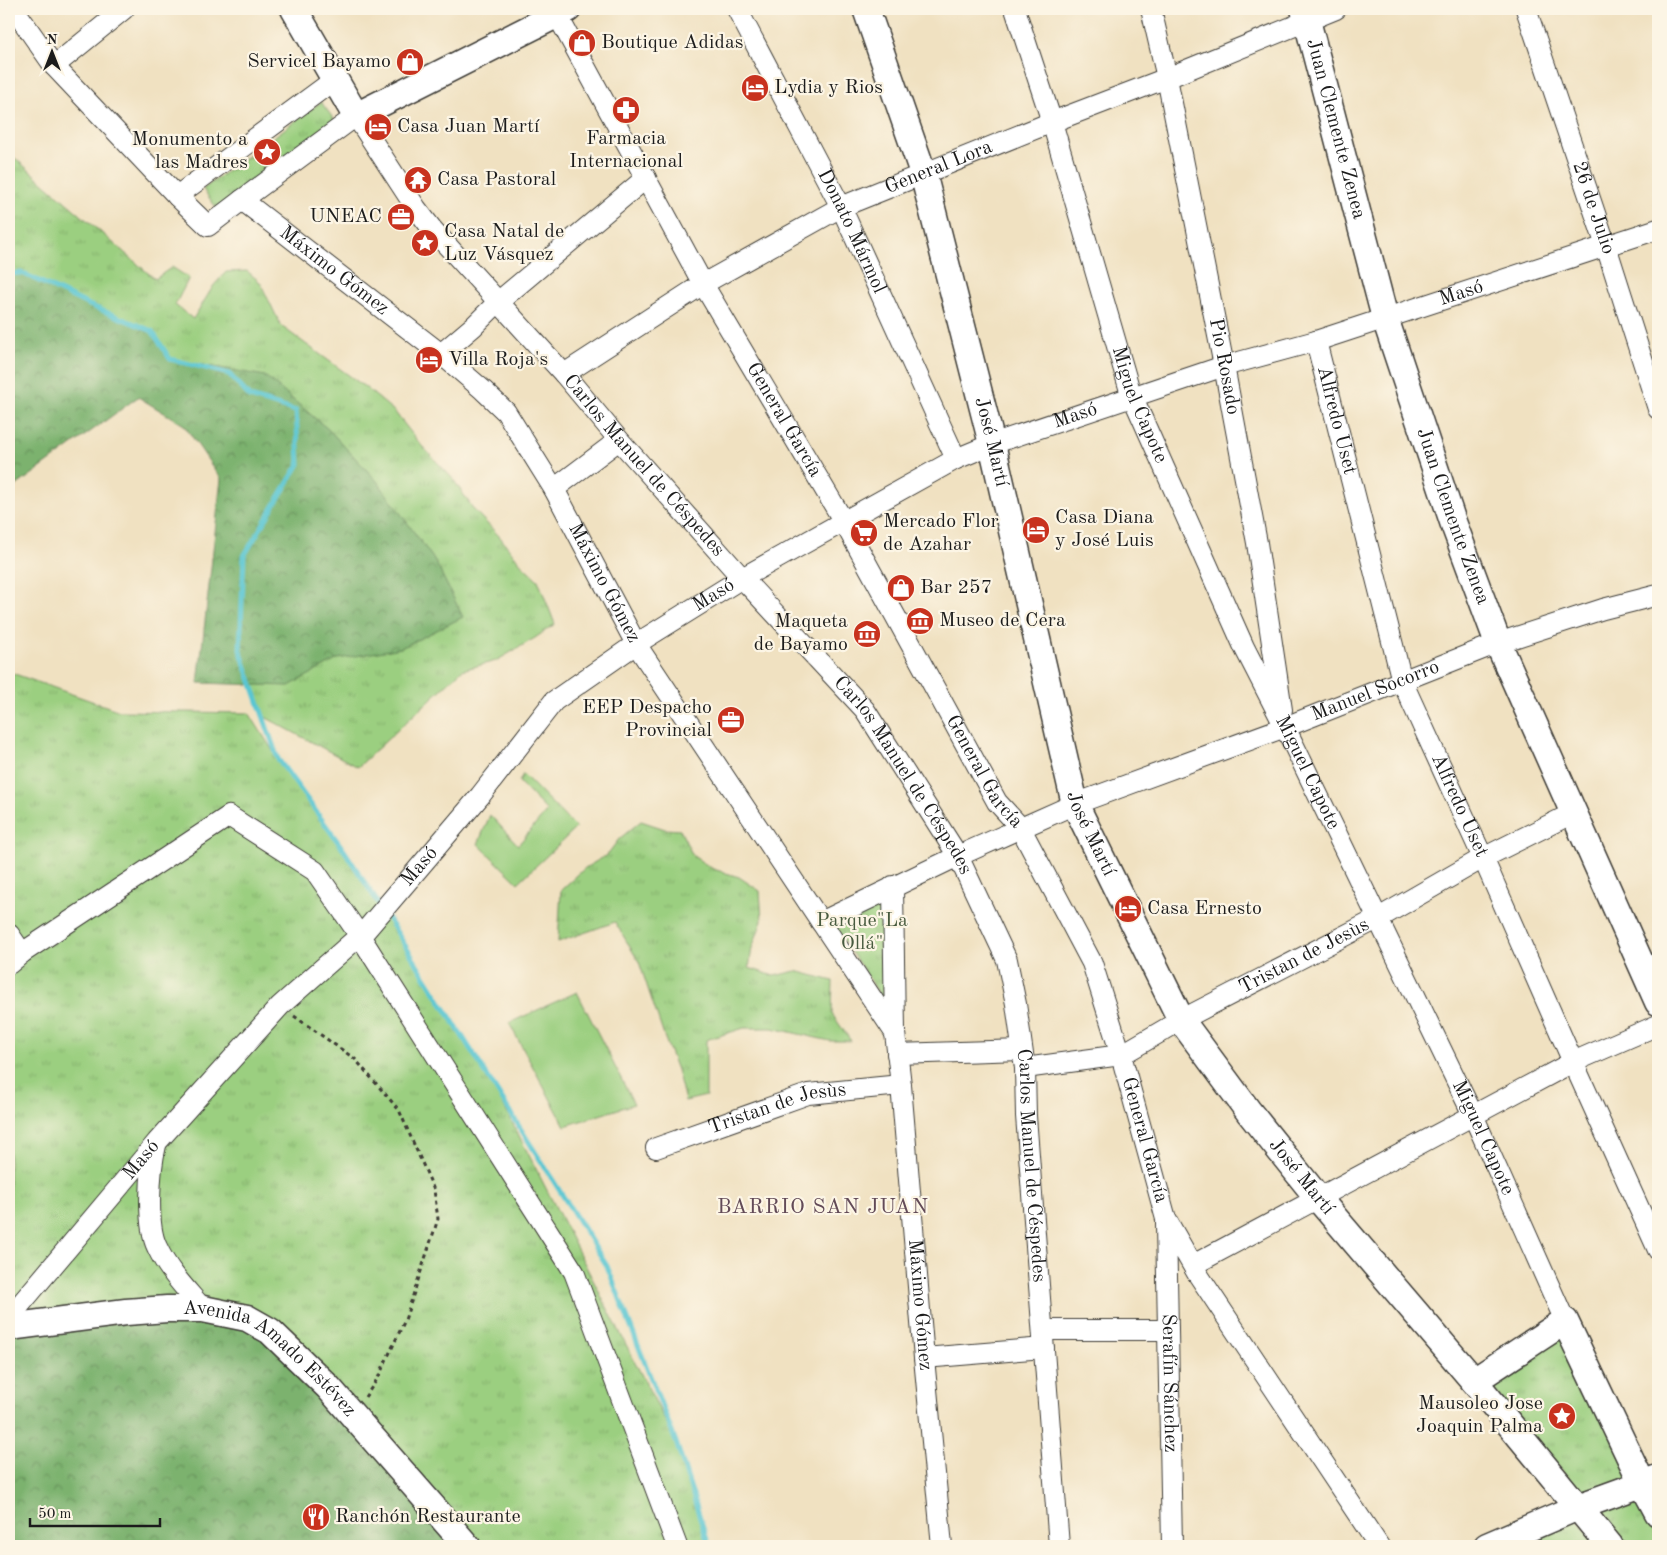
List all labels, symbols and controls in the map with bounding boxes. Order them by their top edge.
north arrow [28,28,78,78]
shop icon: Boutique Adidas [567,28,597,58]
text: N [47,33,58,47]
place label: Boutique Adidas [601,33,743,53]
street label: Juan Clemente Zenea [1302,37,1369,221]
shop icon: Servicel Bayamo [395,47,425,77]
place label: Servicel Bayamo [247,52,391,72]
hotel icon: Lydia y Rios [740,73,770,103]
place label: Lydia y Rios [774,78,883,98]
pharmacy icon: Farmacia Internacional [611,95,641,125]
hotel icon: Casa Juan Martí [363,112,393,142]
place label: Casa Juan Martí [397,117,540,137]
place label: Farmacia Internacional [569,129,683,172]
place label: Monumento a las Madres [132,130,248,173]
place icon: Monumento a las Madres [252,137,282,167]
street label: General Lora [882,137,996,198]
street label: 26 de Julio [1568,159,1618,257]
temple icon: Casa Pastoral [403,165,433,195]
street label: Donato Mármol [813,166,889,296]
place label: Casa Pastoral [437,170,556,190]
office icon: UNEAC [386,202,416,232]
place label: UNEAC [309,207,382,227]
place label: Casa Natal de Luz Vásquez [444,222,564,265]
street label: Máximo Gómez [275,223,392,319]
place icon: Casa Natal de Luz Vásquez [410,228,440,258]
street label: Masó [1437,277,1486,310]
street label: Pio Rosado [1205,317,1243,416]
street label: Miguel Capote [1108,344,1171,466]
hotel icon: Villa Roja's [414,345,444,375]
place label: Villa Roja's [448,350,548,370]
street label: General García [742,359,825,481]
street label: Alfredo Uset [1313,364,1359,477]
street label: Carlos Manuel de Céspedes [559,371,728,561]
street label: José Martí [970,395,1012,489]
street label: Masó [1051,399,1100,433]
street label: Juan Clemente Zenea [1412,426,1493,607]
place label: Casa Diana y José Luis [1055,508,1154,551]
place label: Mercado Flor de Azahar [883,512,999,555]
hotel icon: Casa Diana y José Luis [1021,515,1051,545]
supermarket icon: Mercado Flor de Azahar [849,518,879,548]
street label: Máximo Gómez [564,520,644,646]
shop icon: Bar 257 [886,573,916,603]
street label: Masó [689,575,738,616]
place label: Bar 257 [920,578,992,598]
museum icon: Museo de Cera [905,606,935,636]
place label: Museo de Cera [939,611,1066,631]
place label: Maqueta de Bayamo [754,612,848,655]
museum icon: Maqueta de Bayamo [852,619,882,649]
street label: Manuel Socorro [1309,657,1442,726]
street label: Carlos Manuel de Céspedes [829,673,975,878]
place label: EEP Despacho Provincial [582,698,712,741]
office icon: EEP Despacho Provincial [716,705,746,735]
street label: General García [942,712,1026,833]
street label: Miguel Capote [1271,713,1343,833]
street label: Alfredo Uset [1427,751,1491,861]
street label: José Martí [1062,790,1119,880]
street label: Masó [397,843,442,891]
hotel icon: Casa Ernesto [1113,894,1143,924]
place label: Casa Ernesto [1147,899,1262,919]
park label: Parque"La Ollá" [816,911,908,954]
street label: Tristan de Jesùs [1236,915,1373,998]
street label: Carlos Manuel de Céspedes [1012,1048,1049,1283]
street label: General García [1118,1075,1171,1205]
street label: Miguel Capote [1448,1077,1517,1198]
street label: Tristan de Jesùs [706,1080,847,1139]
street label: José Martí [1265,1135,1338,1219]
street label: Masó [119,1137,164,1184]
district label: BARRIO SAN JUAN [717,1197,929,1218]
street label: Máximo Gómez [904,1238,935,1372]
street label: Avenida Amado Estévez [183,1299,359,1421]
street label: Serafín Sánchez [1158,1313,1180,1453]
place label: Mausoleo Jose Joaquin Palma [1416,1394,1543,1437]
place icon: Mausoleo Jose Joaquin Palma [1547,1401,1577,1431]
scale bar [30,1495,160,1527]
restaurant icon: Ranchón Restaurante [301,1502,331,1532]
text: 50 m [38,1507,72,1522]
place label: Ranchón Restaurante [335,1507,521,1527]

